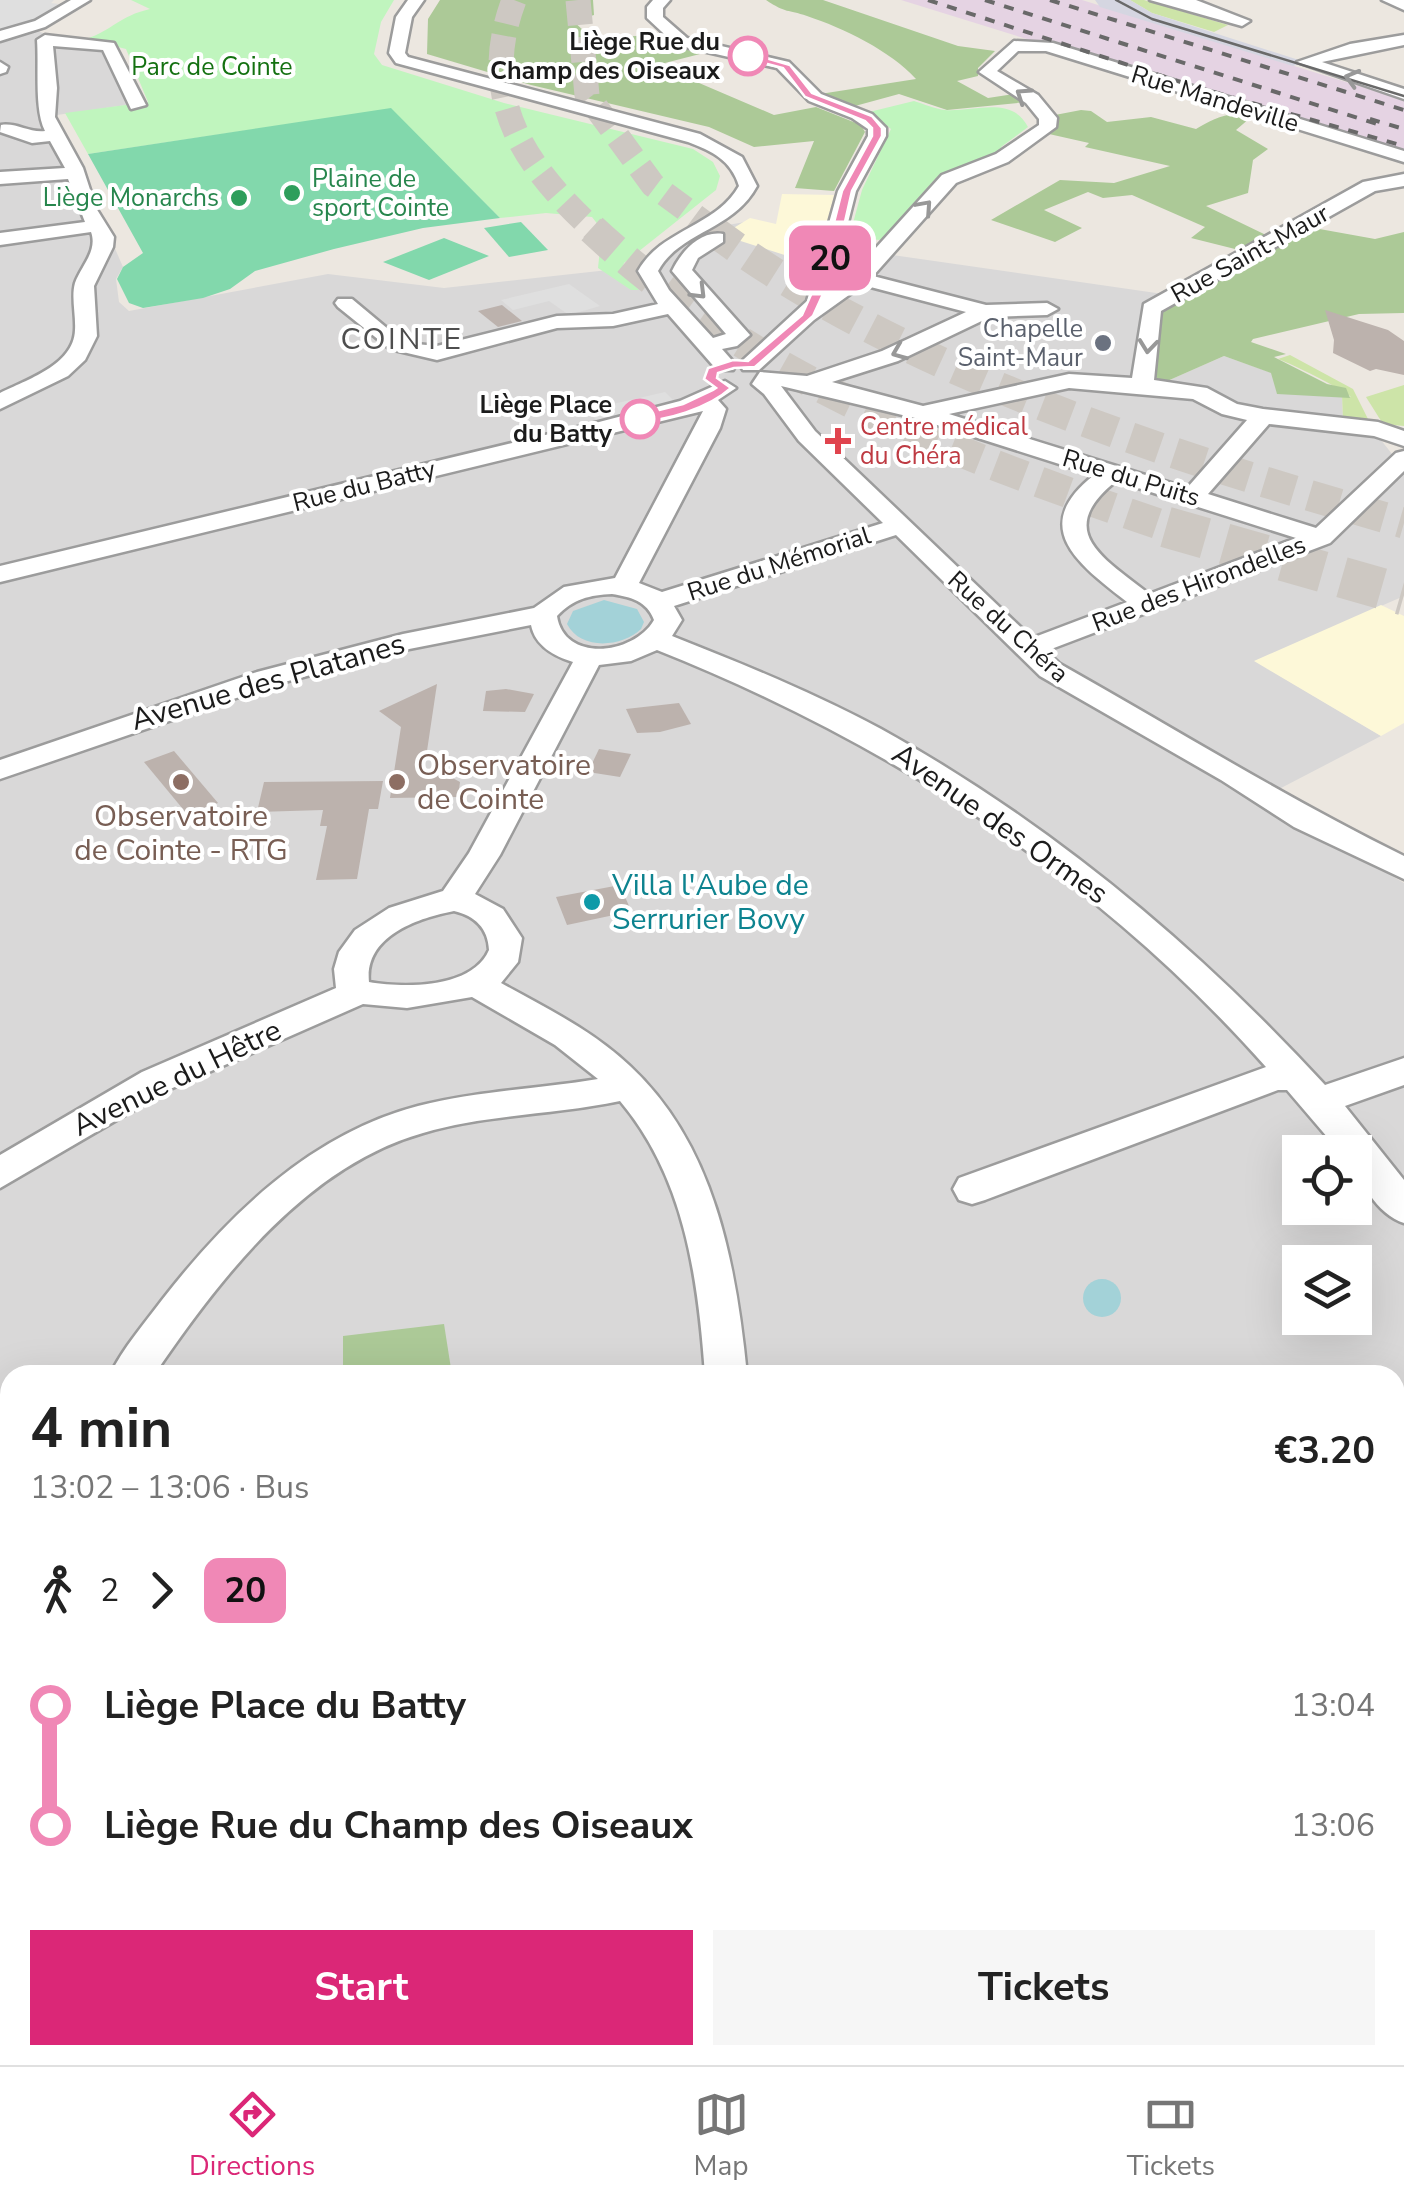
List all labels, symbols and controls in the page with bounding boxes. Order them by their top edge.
place label: Liège Rue du Champ des Oiseaux [490,25,720,88]
marker: Liège Rue du Champ des Oiseaux [729,37,767,75]
park label: Parc de Cointe [131,50,293,84]
street label: Rue Mandeville [1127,57,1303,141]
one-way arrow [1344,69,1361,90]
one-way arrow [1015,88,1033,107]
place label: Plaine de sport Cointe [312,162,449,225]
place label: Liège Monarchs [43,181,219,215]
marker: Plaine de sport Cointe [281,182,303,204]
marker: Liège Monarchs [228,187,250,209]
street label: Rue Saint-Maur [1165,196,1335,311]
one-way arrow [913,200,931,219]
line badge: 20 [785,226,875,290]
text: 20 [809,235,851,282]
one-way arrow [687,280,705,298]
place label: Chapelle Saint-Maur [958,312,1083,375]
district label: COINTE [341,319,464,360]
marker: Chapelle Saint-Maur [1092,332,1114,354]
one-way arrow [1137,339,1159,355]
one-way arrow [891,340,909,360]
place label: Liège Place du Batty [480,388,613,451]
marker: Liège Place du Batty [621,400,659,438]
place label: Centre médical du Chéra [860,410,1029,473]
marker: Centre médical du Chéra [825,428,851,454]
street label: Rue du Puits [1058,441,1204,515]
street label: Rue du Batty [289,452,439,520]
street label: Rue du Mémorial [683,518,876,610]
street label: Rue des Hirondelles [1087,528,1311,640]
street label: Rue du Chéra [940,564,1076,690]
street label: Avenue des Platanes [126,623,410,741]
street label: Avenue des Ormes [884,734,1116,914]
place label: Observatoire de Cointe [417,745,591,820]
marker: Observatoire de Cointe - RTG [170,771,192,793]
marker: Observatoire de Cointe [386,771,408,793]
place label: Observatoire de Cointe - RTG [74,796,288,871]
place label: Villa l'Aube de Serrurier Bovy [611,865,809,940]
marker: Villa l'Aube de Serrurier Bovy [581,891,603,913]
street label: Avenue du Hêtre [66,1010,288,1146]
map controls [1282,1135,1372,1335]
button: locate [1282,1135,1372,1225]
button: layers [1282,1245,1372,1335]
text: 4 min [30,1391,172,1466]
text: €3.20 [1274,1425,1375,1476]
text: 13:02 – 13:06 · Bus [30,1466,309,1509]
icon: walk [30,1563,85,1618]
icon: forward [134,1563,189,1618]
text: 20 [224,1567,266,1614]
text: 2 [100,1569,119,1612]
text: Liège Place du Batty [104,1680,466,1731]
text: 13:04 [1291,1684,1375,1727]
text: Liège Rue du Champ des Oiseaux [104,1800,693,1851]
text: 13:06 [1291,1804,1375,1847]
button: Start [30,1930,693,2045]
button: Tickets [713,1930,1375,2045]
tab: Directions [189,2087,315,2185]
tab: Map [693,2087,749,2185]
tab: Tickets [1127,2087,1215,2185]

